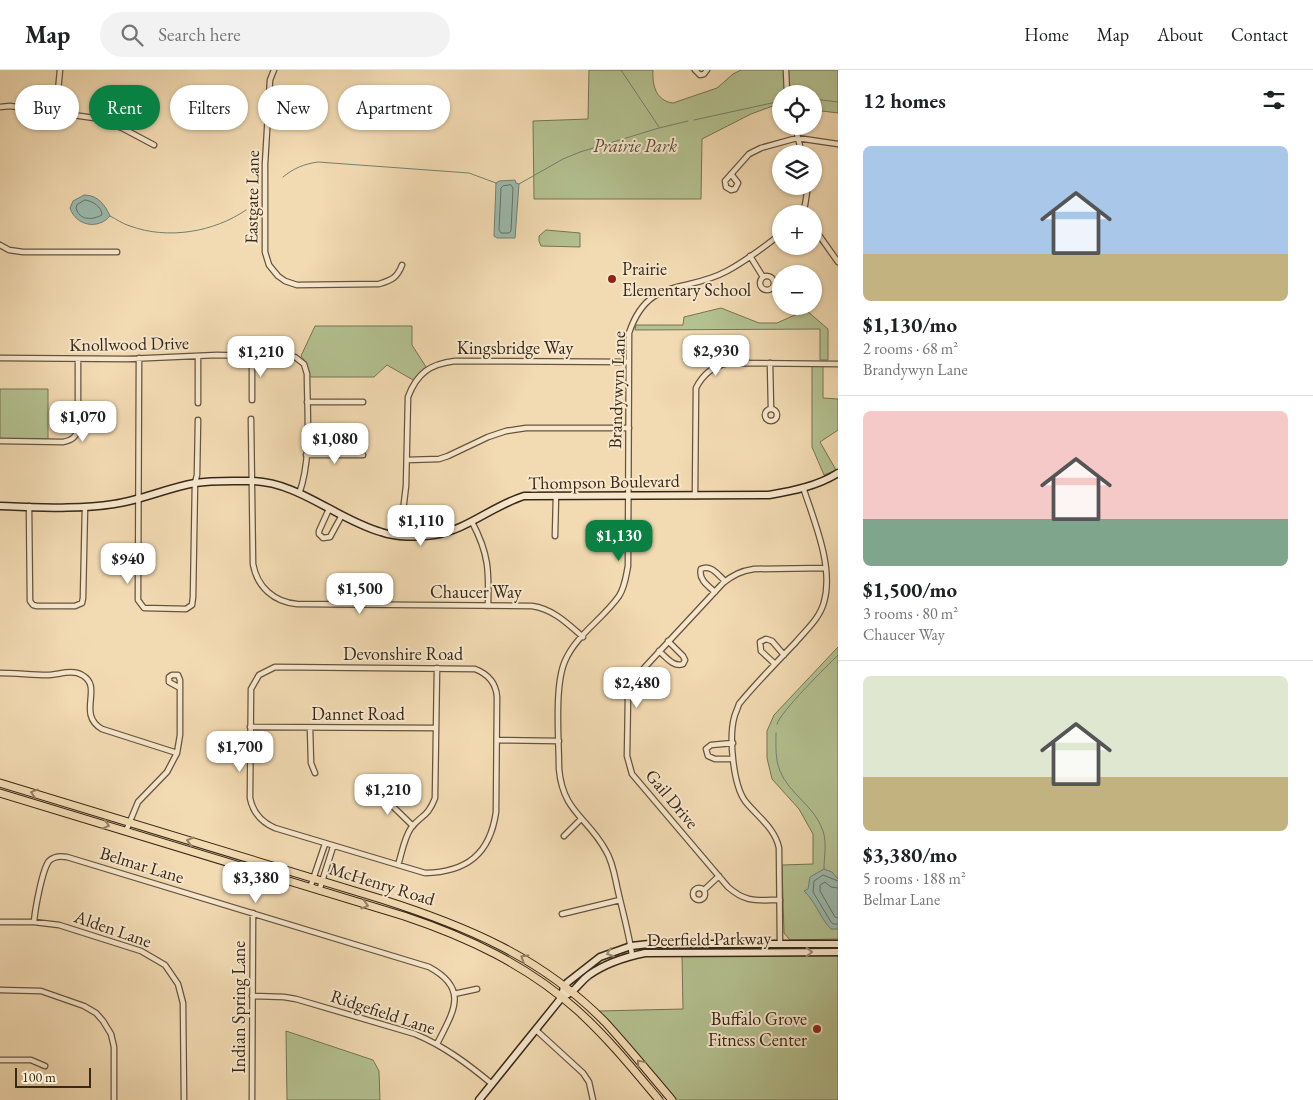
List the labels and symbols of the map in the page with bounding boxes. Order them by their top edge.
park label: Prairie Park [593,134,677,157]
street label: Eastgate Lane [239,150,264,244]
place label: Prairie Elementary School [622,257,751,301]
marker: Prairie Elementary School [606,273,618,285]
street label: Knollwood Drive [69,331,189,356]
street label: Brandywyn Lane [603,331,630,449]
pin: $2,930 [675,334,757,377]
pin: $1,210 [220,336,302,378]
street label: Kingsbridge Way [457,336,573,359]
pin: $1,070 [42,400,124,443]
pin: $1,080 [294,422,376,465]
street label: Thompson Boulevard [528,469,681,494]
pin: $1,110 [380,504,462,547]
pin: $1,130 [578,520,660,562]
pin: $940 [98,542,158,585]
pin: $1,500 [319,572,401,615]
street label: Chaucer Way [430,580,522,603]
street label: Devonshire Road [343,642,464,665]
pin: $2,480 [596,666,678,709]
street label: Dannet Road [311,702,406,725]
pin: $1,700 [199,730,281,773]
street label: Gail Drive [641,764,704,833]
pin: $1,210 [347,774,429,816]
one-way arrow [31,789,39,799]
one-way arrow [101,820,110,830]
one-way arrow [186,836,194,846]
street label: Belmar Lane [97,841,187,888]
street label: McHenry Road [326,857,439,911]
pin: $3,380 [215,862,297,904]
one-way arrow [361,899,369,909]
street label: Alden Lane [71,904,155,952]
street label: Deerfield Parkway [647,926,772,951]
street label: Indian Spring Lane [227,941,250,1073]
one-way arrow [606,947,615,957]
one-way arrow [806,947,813,957]
one-way arrow [520,955,529,965]
street label: Ridgefield Lane [328,984,438,1039]
place label: Buffalo Grove Fitness Center [708,1007,807,1051]
marker: Buffalo Grove Fitness Center [811,1023,823,1035]
one-way arrow [637,1059,646,1068]
scale bar [15,1065,91,1088]

